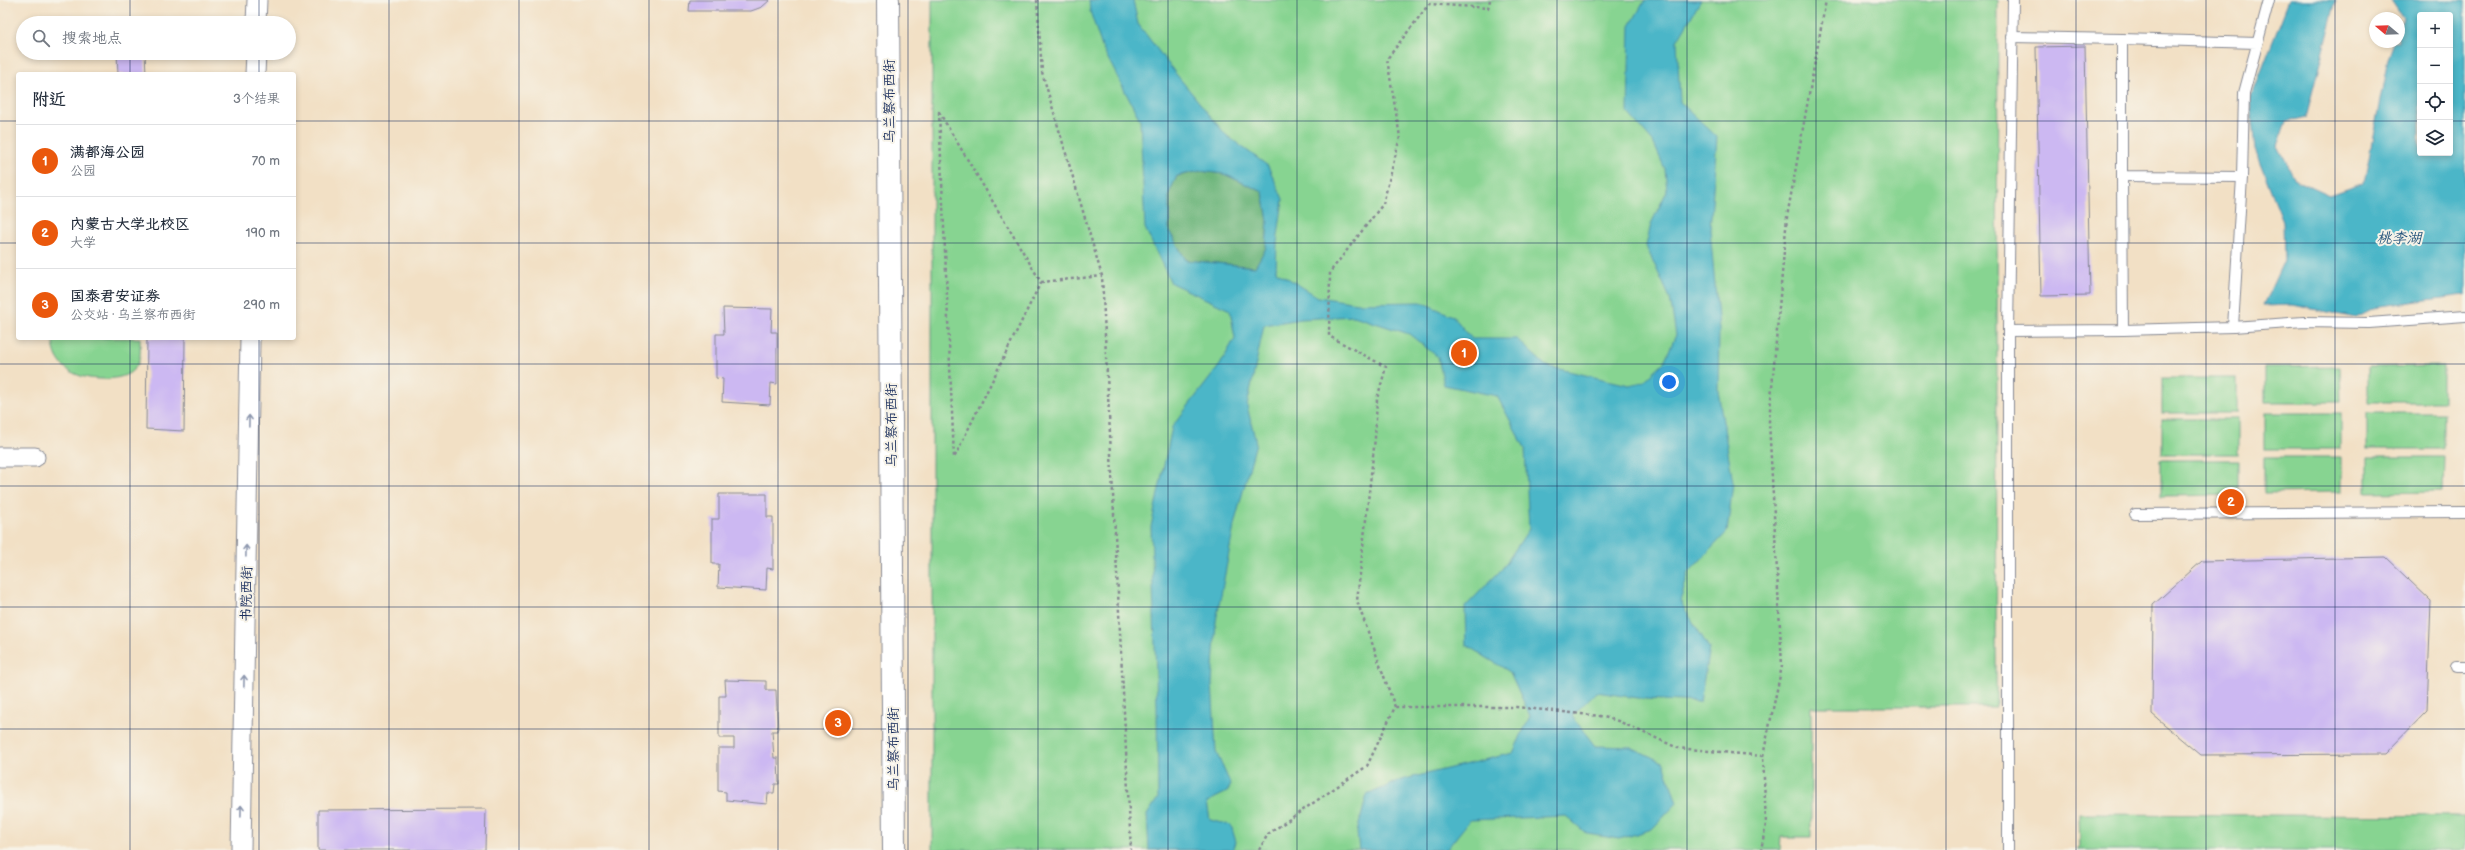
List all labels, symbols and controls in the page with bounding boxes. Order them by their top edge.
north arrow [2369,12,2405,48]
map controls [2417,12,2453,156]
button: + [2417,12,2453,48]
search box [16,16,296,60]
icon: search [30,27,52,49]
text: 搜索地点 [62,29,122,48]
button: − [2417,48,2453,84]
street label: 乌兰察布西街 [881,59,898,143]
button: locate [2417,84,2453,120]
text: 附近 [32,90,66,110]
text: 3个结果 [233,91,280,107]
button: layers [2417,120,2453,156]
text: 满都海公园 [70,143,145,162]
text: 1 [42,153,48,169]
text: 70 m [252,153,280,169]
text: 公园 [70,163,96,179]
text: 内蒙古大学北校区 [70,215,190,234]
text: 2 [41,225,49,241]
text: 190 m [246,225,280,241]
water label: 桃李湖 [2376,229,2423,248]
text: 大学 [70,235,96,251]
text: 国泰君安证券 [70,287,160,306]
text: 3 [41,297,49,313]
text: 290 m [243,297,280,313]
text: 公交站 · 乌兰察布西街 [70,307,195,323]
pin: 1 [1451,338,1477,368]
your location [1659,372,1679,392]
street label: 乌兰察布西街 [883,383,900,467]
one-way arrow [245,415,253,428]
pin: 2 [2218,487,2244,517]
one-way arrow [242,545,250,558]
street label: 书院西街 [238,566,255,622]
one-way arrow [240,675,248,688]
street label: 乌兰察布西街 [885,707,902,791]
pin: 3 [825,708,851,738]
one-way arrow [238,805,245,818]

